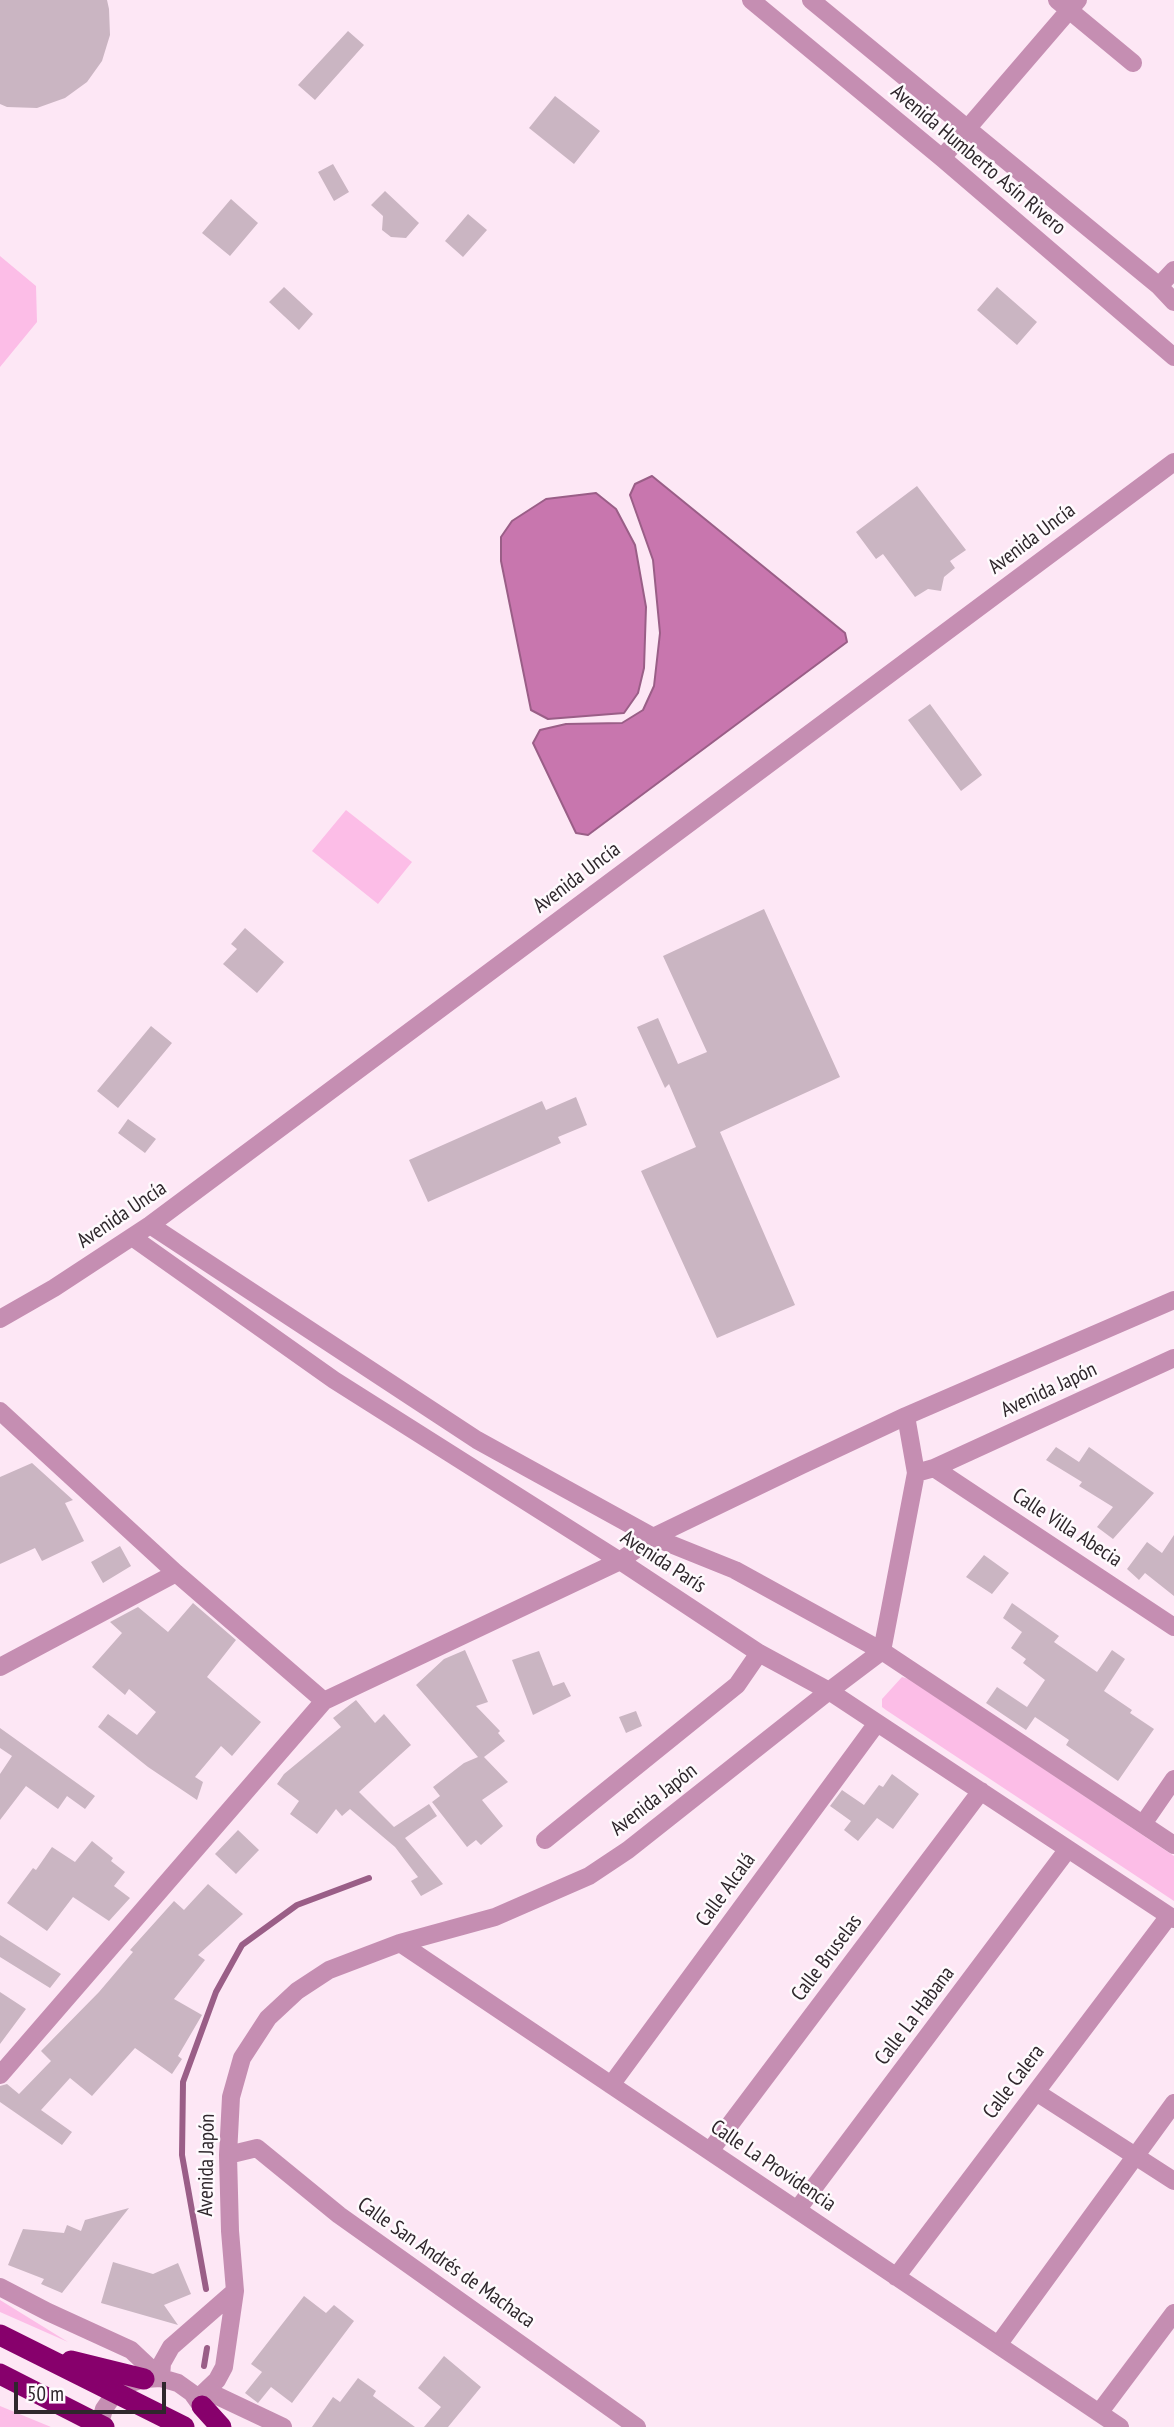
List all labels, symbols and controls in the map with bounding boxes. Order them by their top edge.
street label: Avenida Humberto Asín Rivero [885,79,1071,241]
street label: Avenida Uncía [984,498,1080,580]
street label: Avenida Uncía [529,837,625,919]
street label: Avenida Uncía [73,1176,171,1254]
street label: Avenida Japón [997,1357,1101,1423]
street label: Calle Villa Abecia [1007,1483,1127,1573]
street label: Avenida París [616,1525,710,1599]
street label: Avenida Japón [606,1758,702,1842]
street label: Calle Alcalá [691,1848,761,1932]
street label: Calle Bruselas [786,1910,868,2006]
street label: Calle La Habana [870,1962,960,2070]
street label: Calle Calera [978,2040,1050,2124]
street label: Avenida Japón [194,2113,220,2217]
street label: Calle La Providencia [706,2115,840,2217]
street label: Calle San Andrés de Machaca [352,2192,540,2334]
scale bar [18,2368,170,2412]
text: 50 m [27,2380,64,2407]

